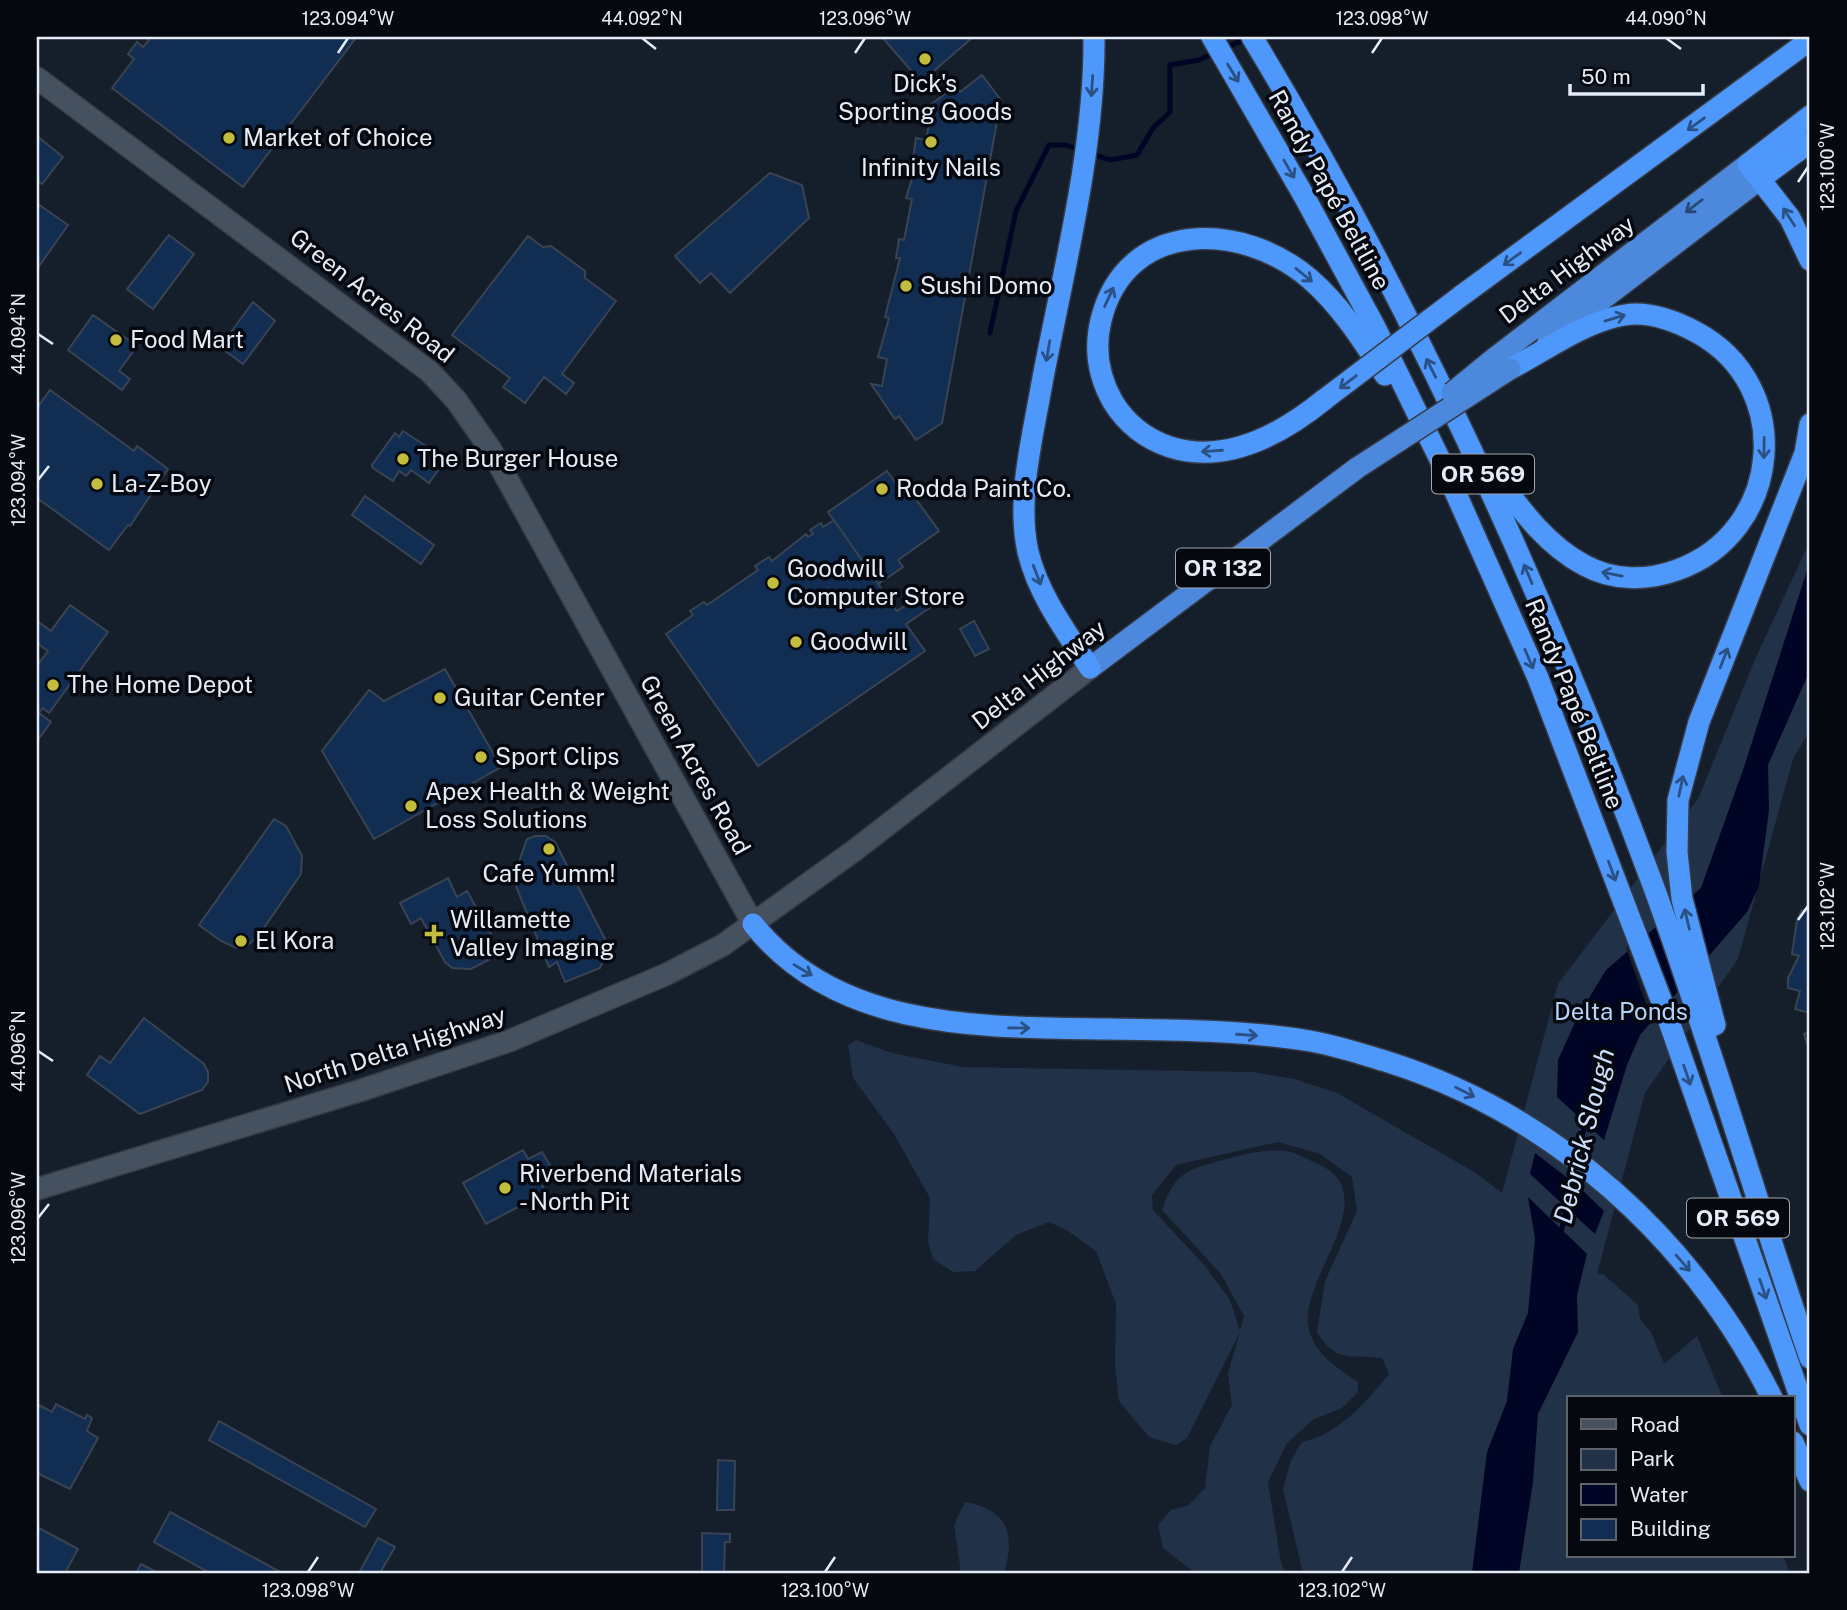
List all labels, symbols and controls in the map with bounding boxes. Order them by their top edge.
text: 123.094°W [302,8,394,29]
text: 44.092°N [601,8,683,29]
text: 123.096°W [819,8,911,29]
text: 123.098°W [1336,8,1428,29]
text: 44.090°N [1625,8,1707,29]
marker: Dick's Sporting Goods [917,51,933,67]
scale bar [1570,52,1703,96]
one-way arrow [1227,63,1241,83]
text: 50 m [1581,64,1631,89]
place label: Dick's Sporting Goods [838,69,1012,125]
one-way arrow [1085,75,1098,98]
street label: Randy Papé Beltline [1263,85,1396,294]
one-way arrow [1687,117,1706,131]
place label: Market of Choice [243,123,433,151]
text: 123.100°W [1817,123,1838,211]
marker: Market of Choice [221,130,237,146]
marker: Infinity Nails [923,134,939,150]
place label: Infinity Nails [861,153,1001,181]
one-way arrow [1283,158,1296,179]
one-way arrow [1685,198,1704,213]
one-way arrow [1781,208,1795,228]
street label: Delta Highway [1493,209,1640,329]
street label: Green Acres Road [285,222,460,368]
one-way arrow [1504,251,1522,266]
one-way arrow [1295,267,1313,283]
place label: Sushi Domo [920,271,1052,299]
marker: Sushi Domo [898,278,914,294]
one-way arrow [1103,286,1116,308]
text: 44.094°N [8,293,29,375]
one-way arrow [1603,310,1625,323]
place label: Food Mart [130,325,244,353]
marker: Food Mart [108,332,124,348]
one-way arrow [1041,339,1054,362]
one-way arrow [1424,358,1438,379]
one-way arrow [1340,374,1358,389]
text: 123.094°W [8,434,29,526]
one-way arrow [1758,437,1771,460]
place label: The Burger House [417,444,618,472]
one-way arrow [1201,445,1224,458]
marker: The Burger House [395,451,411,467]
road number: OR 569 [1432,454,1534,494]
place label: La-Z-Boy [111,469,212,497]
place label: Rodda Paint Co. [896,474,1072,502]
marker: La-Z-Boy [89,476,105,492]
marker: Rodda Paint Co. [874,481,890,497]
road number: OR 132 [1176,548,1270,588]
place label: Goodwill Computer Store [787,554,965,610]
one-way arrow [1031,564,1044,585]
one-way arrow [1521,564,1534,585]
one-way arrow [1601,567,1624,581]
marker: Goodwill Computer Store [765,575,781,591]
street label: Randy Papé Beltline [1520,595,1630,813]
street label: Delta Highway [966,613,1111,735]
place label: Goodwill [810,627,908,655]
marker: Goodwill [788,634,804,650]
one-way arrow [1523,648,1536,669]
one-way arrow [1719,648,1732,670]
place label: The Home Depot [67,670,253,698]
street label: Green Acres Road [635,670,757,859]
marker: The Home Depot [45,677,61,693]
place label: Guitar Center [454,683,605,711]
marker: Guitar Center [432,690,448,706]
place label: Sport Clips [495,742,619,770]
marker: Sport Clips [473,749,489,765]
one-way arrow [1675,775,1689,798]
place label: Apex Health & Weight Loss Solutions [425,777,670,833]
marker: Apex Health & Weight Loss Solutions [403,798,419,814]
marker: Cafe Yumm! [541,841,557,857]
place label: Cafe Yumm! [483,859,615,887]
one-way arrow [1607,859,1619,881]
text: 123.102°W [1817,862,1838,950]
place label: Willamette Valley Imaging [450,905,615,961]
one-way arrow [1679,908,1693,931]
marker: Willamette Valley Imaging [424,924,444,944]
place label: El Kora [255,926,334,954]
marker: El Kora [233,933,249,949]
one-way arrow [792,964,812,978]
park label: Delta Ponds [1554,997,1688,1025]
street label: North Delta Highway [280,1000,509,1098]
text: 44.096°N [8,1010,29,1092]
one-way arrow [1008,1021,1031,1035]
one-way arrow [1235,1029,1257,1042]
water label: Debrick Slough [1547,1045,1620,1227]
one-way arrow [1682,1063,1694,1085]
one-way arrow [1454,1085,1475,1099]
place label: Riverbend Materials - North Pit [519,1159,742,1215]
text: 123.096°W [8,1172,29,1264]
marker: Riverbend Materials - North Pit [497,1180,513,1196]
road number: OR 569 [1687,1198,1789,1238]
one-way arrow [1675,1253,1691,1271]
one-way arrow [1758,1278,1770,1300]
legend [1567,1396,1794,1558]
text: Road [1630,1412,1680,1437]
text: Park [1630,1446,1675,1471]
text: Water [1630,1482,1688,1507]
text: Building [1630,1516,1711,1541]
text: 123.098°W [262,1580,354,1601]
text: 123.100°W [781,1580,869,1601]
text: 123.102°W [1298,1580,1386,1601]

